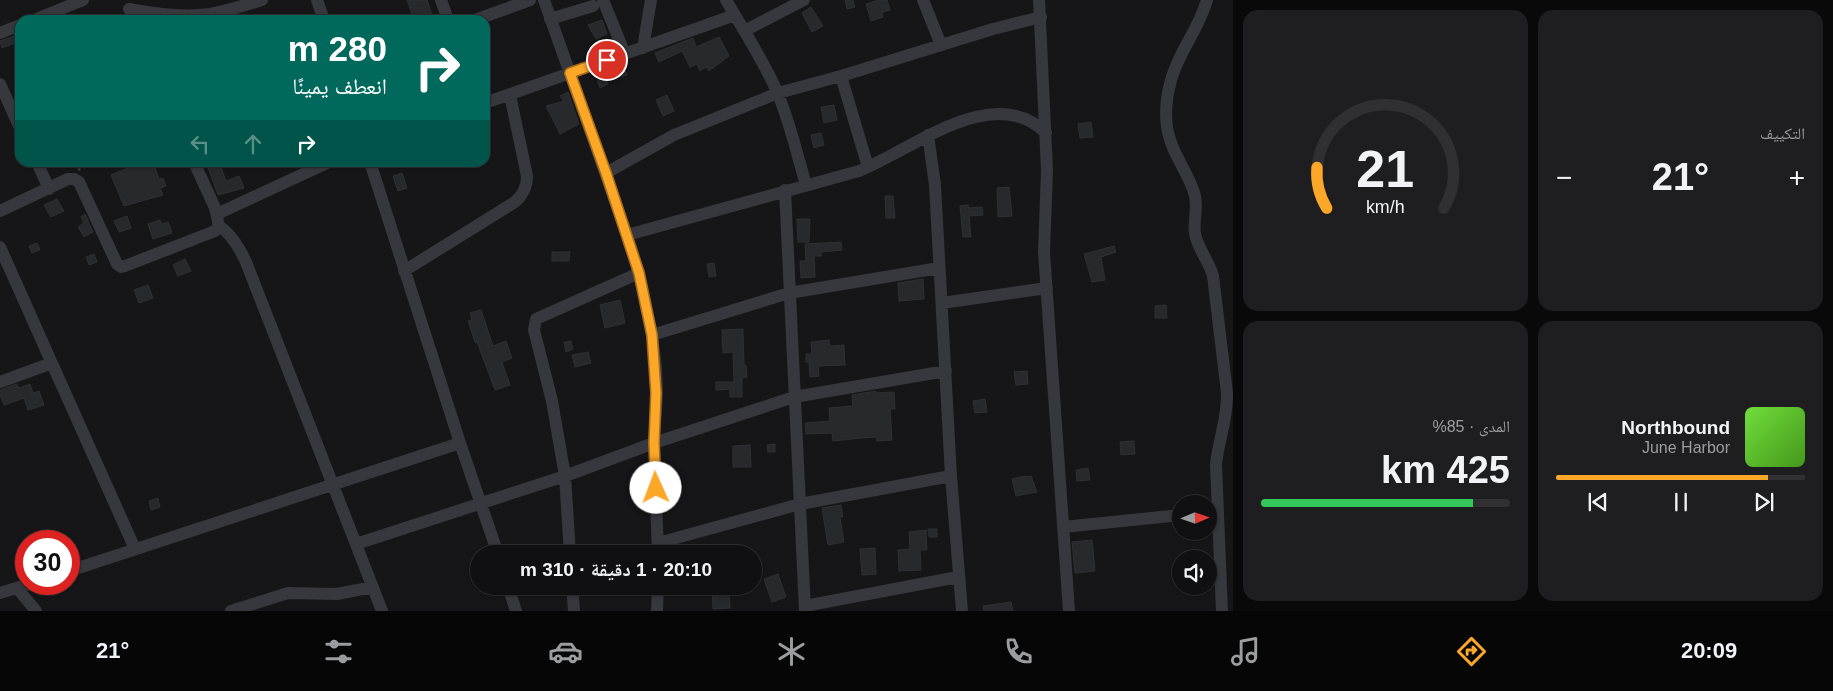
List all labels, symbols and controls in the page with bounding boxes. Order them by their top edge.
text: 280 m [288,29,387,68]
icon: right [405,35,470,100]
pin [586,39,628,81]
icon: arrive [593,46,621,74]
text: انعطف يمينًا [292,74,387,99]
text: التكييف [1760,125,1805,142]
icon: left [186,130,214,158]
icon: ahead [239,130,267,158]
icon: right [292,130,320,158]
text: 21 [1357,140,1414,198]
text: 21° [1652,156,1709,198]
text: − [1556,162,1572,193]
text: + [1789,162,1805,193]
text: km/h [1366,197,1405,217]
text: Northbound [1621,417,1730,438]
text: المدى · 85% [1432,418,1510,435]
text: June Harbor [1642,439,1730,456]
text: 425 km [1381,449,1510,491]
position arrow [629,461,681,513]
icon: previous [1584,488,1612,516]
icon: pause [1667,488,1695,516]
icon: next [1750,488,1778,516]
north arrow [1172,495,1218,540]
map controls [1172,495,1217,595]
speed limit sign: 30 [15,530,80,595]
button: sound [1172,550,1217,595]
text: 20:10 · 1 دقيقة · 310 m [520,559,712,580]
icon: filters [321,634,356,669]
icon: car [548,634,583,669]
icon: climate [774,634,809,669]
icon: phone [1001,634,1036,669]
icon: music [1228,634,1263,669]
icon: directions [1454,634,1489,669]
text: 21° [96,638,129,663]
text: 20:09 [1681,638,1737,663]

